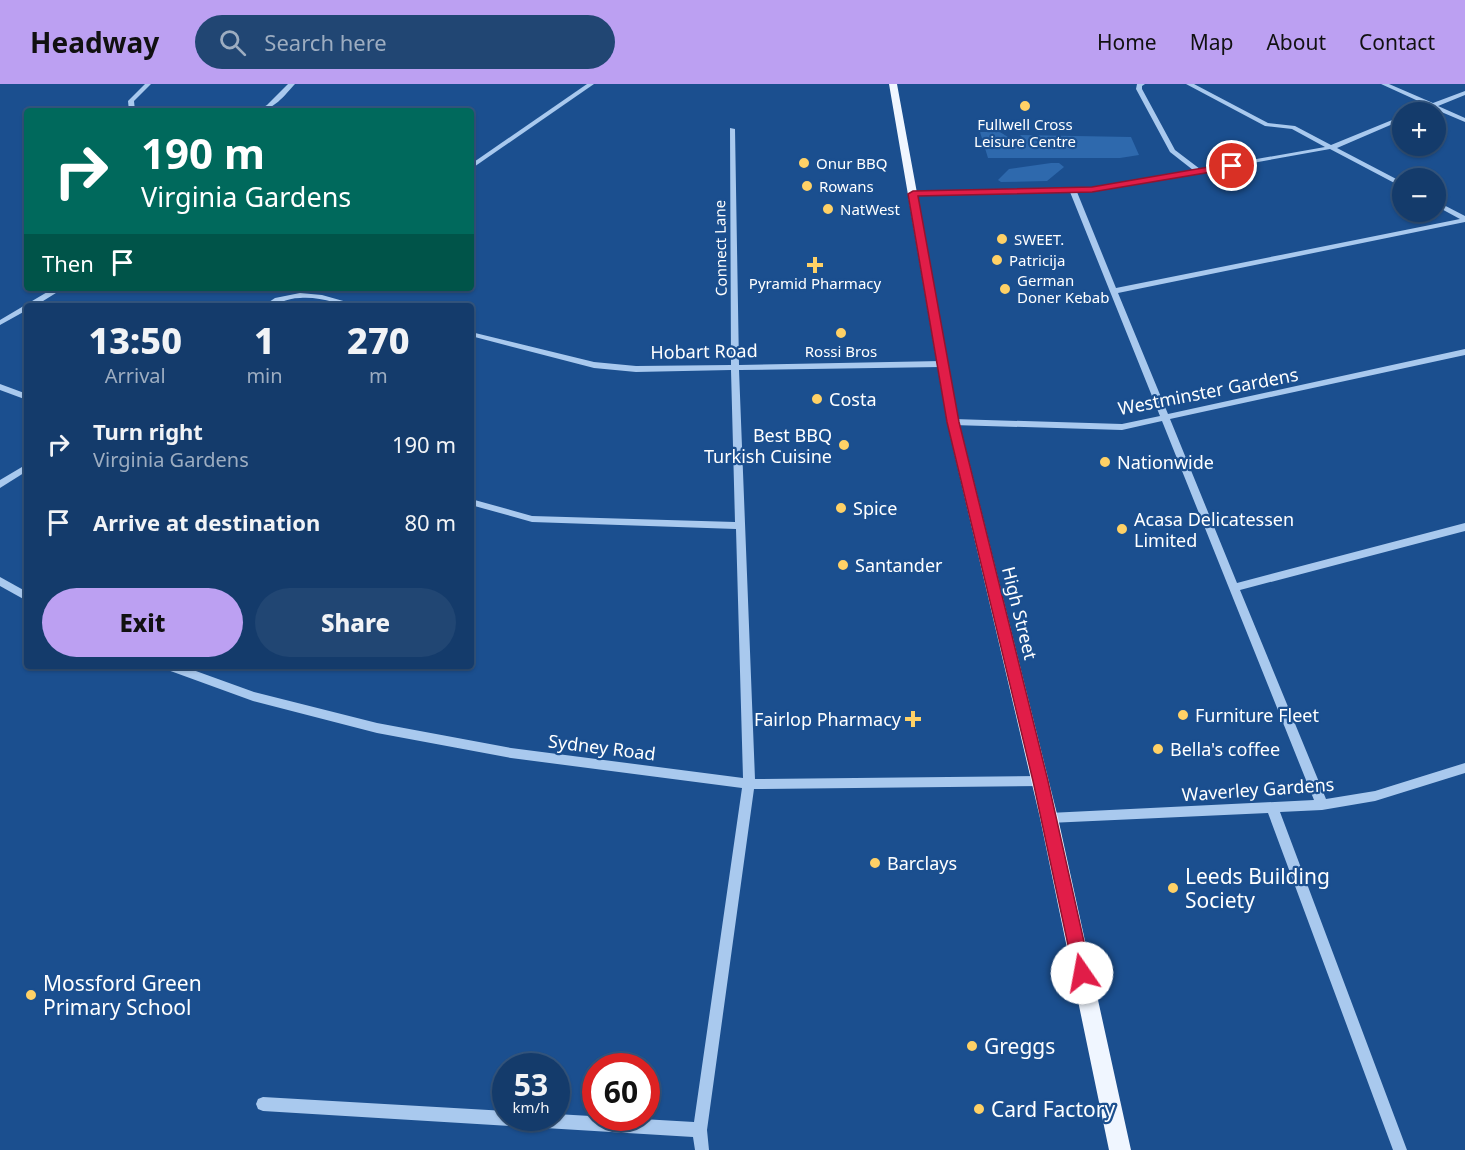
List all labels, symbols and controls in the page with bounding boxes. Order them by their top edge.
search box [195,15,615,69]
text: Headway [30,23,159,61]
icon: search [216,26,249,59]
text: Search here [264,27,387,57]
text: Home [1097,28,1157,56]
text: Map [1190,28,1233,56]
text: About [1266,28,1326,56]
text: Contact [1359,28,1435,56]
marker: Fullwell Cross Leisure Centre [1018,99,1032,113]
map controls [1392,102,1446,222]
button: + [1392,102,1446,156]
place label: Fullwell Cross Leisure Centre [974,114,1076,151]
text: 190 m [141,124,265,181]
icon: right [42,132,120,210]
pin [1206,140,1257,191]
icon: arrive [1215,149,1248,182]
place label: Onur BBQ [816,153,888,173]
marker: Onur BBQ [797,156,811,170]
button: − [1392,168,1446,222]
place label: Rowans [819,176,874,196]
text: Virginia Gardens [141,178,351,215]
marker: Rowans [800,179,814,193]
place label: NatWest [840,199,901,219]
street label: Connect Lane [709,200,731,296]
marker: NatWest [821,202,835,216]
place label: SWEET. [1014,229,1064,249]
marker: SWEET. [995,232,1009,246]
icon: arrive [106,246,139,279]
text: Then [42,248,94,278]
place label: Patricija [1009,250,1065,270]
marker: Patricija [990,253,1004,267]
marker: Pyramid Pharmacy [808,258,822,272]
place label: German Doner Kebab [1017,270,1109,307]
place label: Pyramid Pharmacy [749,273,881,293]
marker: German Doner Kebab [998,282,1012,296]
text: 13:50 [88,316,182,365]
text: 1 [254,316,275,365]
text: 270 [347,316,410,365]
marker: Rossi Bros [834,326,848,340]
street label: Hobart Road [650,338,758,364]
place label: Rossi Bros [805,341,877,361]
text: Arrival [105,362,166,389]
text: min [246,362,283,389]
text: m [369,362,388,389]
street label: Westminster Gardens [1116,362,1300,420]
place label: Costa [829,387,876,411]
marker: Costa [810,392,824,406]
text: Turn right [93,416,203,446]
place label: Best BBQ Turkish Cuisine [704,423,832,468]
icon: right [42,428,75,461]
text: 190 m [392,429,456,459]
marker: Best BBQ Turkish Cuisine [837,438,851,452]
text: Virginia Gardens [93,446,249,473]
place label: Nationwide [1117,450,1214,474]
marker: Nationwide [1098,455,1112,469]
place label: Spice [853,496,897,520]
marker: Spice [834,501,848,515]
icon: arrive [42,506,75,539]
text: Arrive at destination [93,507,320,537]
text: 80 m [405,507,456,537]
place label: Acasa Delicatessen Limited [1134,507,1294,552]
marker: Acasa Delicatessen Limited [1115,522,1129,536]
place label: Santander [855,553,943,577]
marker: Santander [836,558,850,572]
street label: High Street [997,564,1043,663]
button: Exit [42,588,243,657]
button: Share [255,588,456,657]
place label: Furniture Fleet [1195,703,1319,727]
place label: Fairlop Pharmacy [754,707,902,731]
marker: Furniture Fleet [1176,708,1190,722]
marker: Fairlop Pharmacy [906,712,920,726]
street label: Sydney Road [547,728,657,766]
place label: Bella's coffee [1170,737,1280,761]
marker: Bella's coffee [1151,742,1165,756]
street label: Waverley Gardens [1181,772,1335,806]
place label: Barclays [887,851,957,875]
marker: Barclays [868,856,882,870]
place label: Leeds Building Society [1185,862,1330,914]
marker: Leeds Building Society [1166,881,1180,895]
position arrow [1050,941,1114,1005]
place label: Mossford Green Primary School [43,969,202,1021]
marker: Mossford Green Primary School [24,988,38,1002]
place label: Greggs [984,1032,1055,1060]
marker: Greggs [965,1039,979,1053]
speed limit sign: 60 [582,1053,660,1131]
text: 53 [514,1064,548,1105]
place label: Card Factory [991,1095,1115,1123]
text: km/h [513,1097,549,1117]
marker: Card Factory [972,1102,986,1116]

